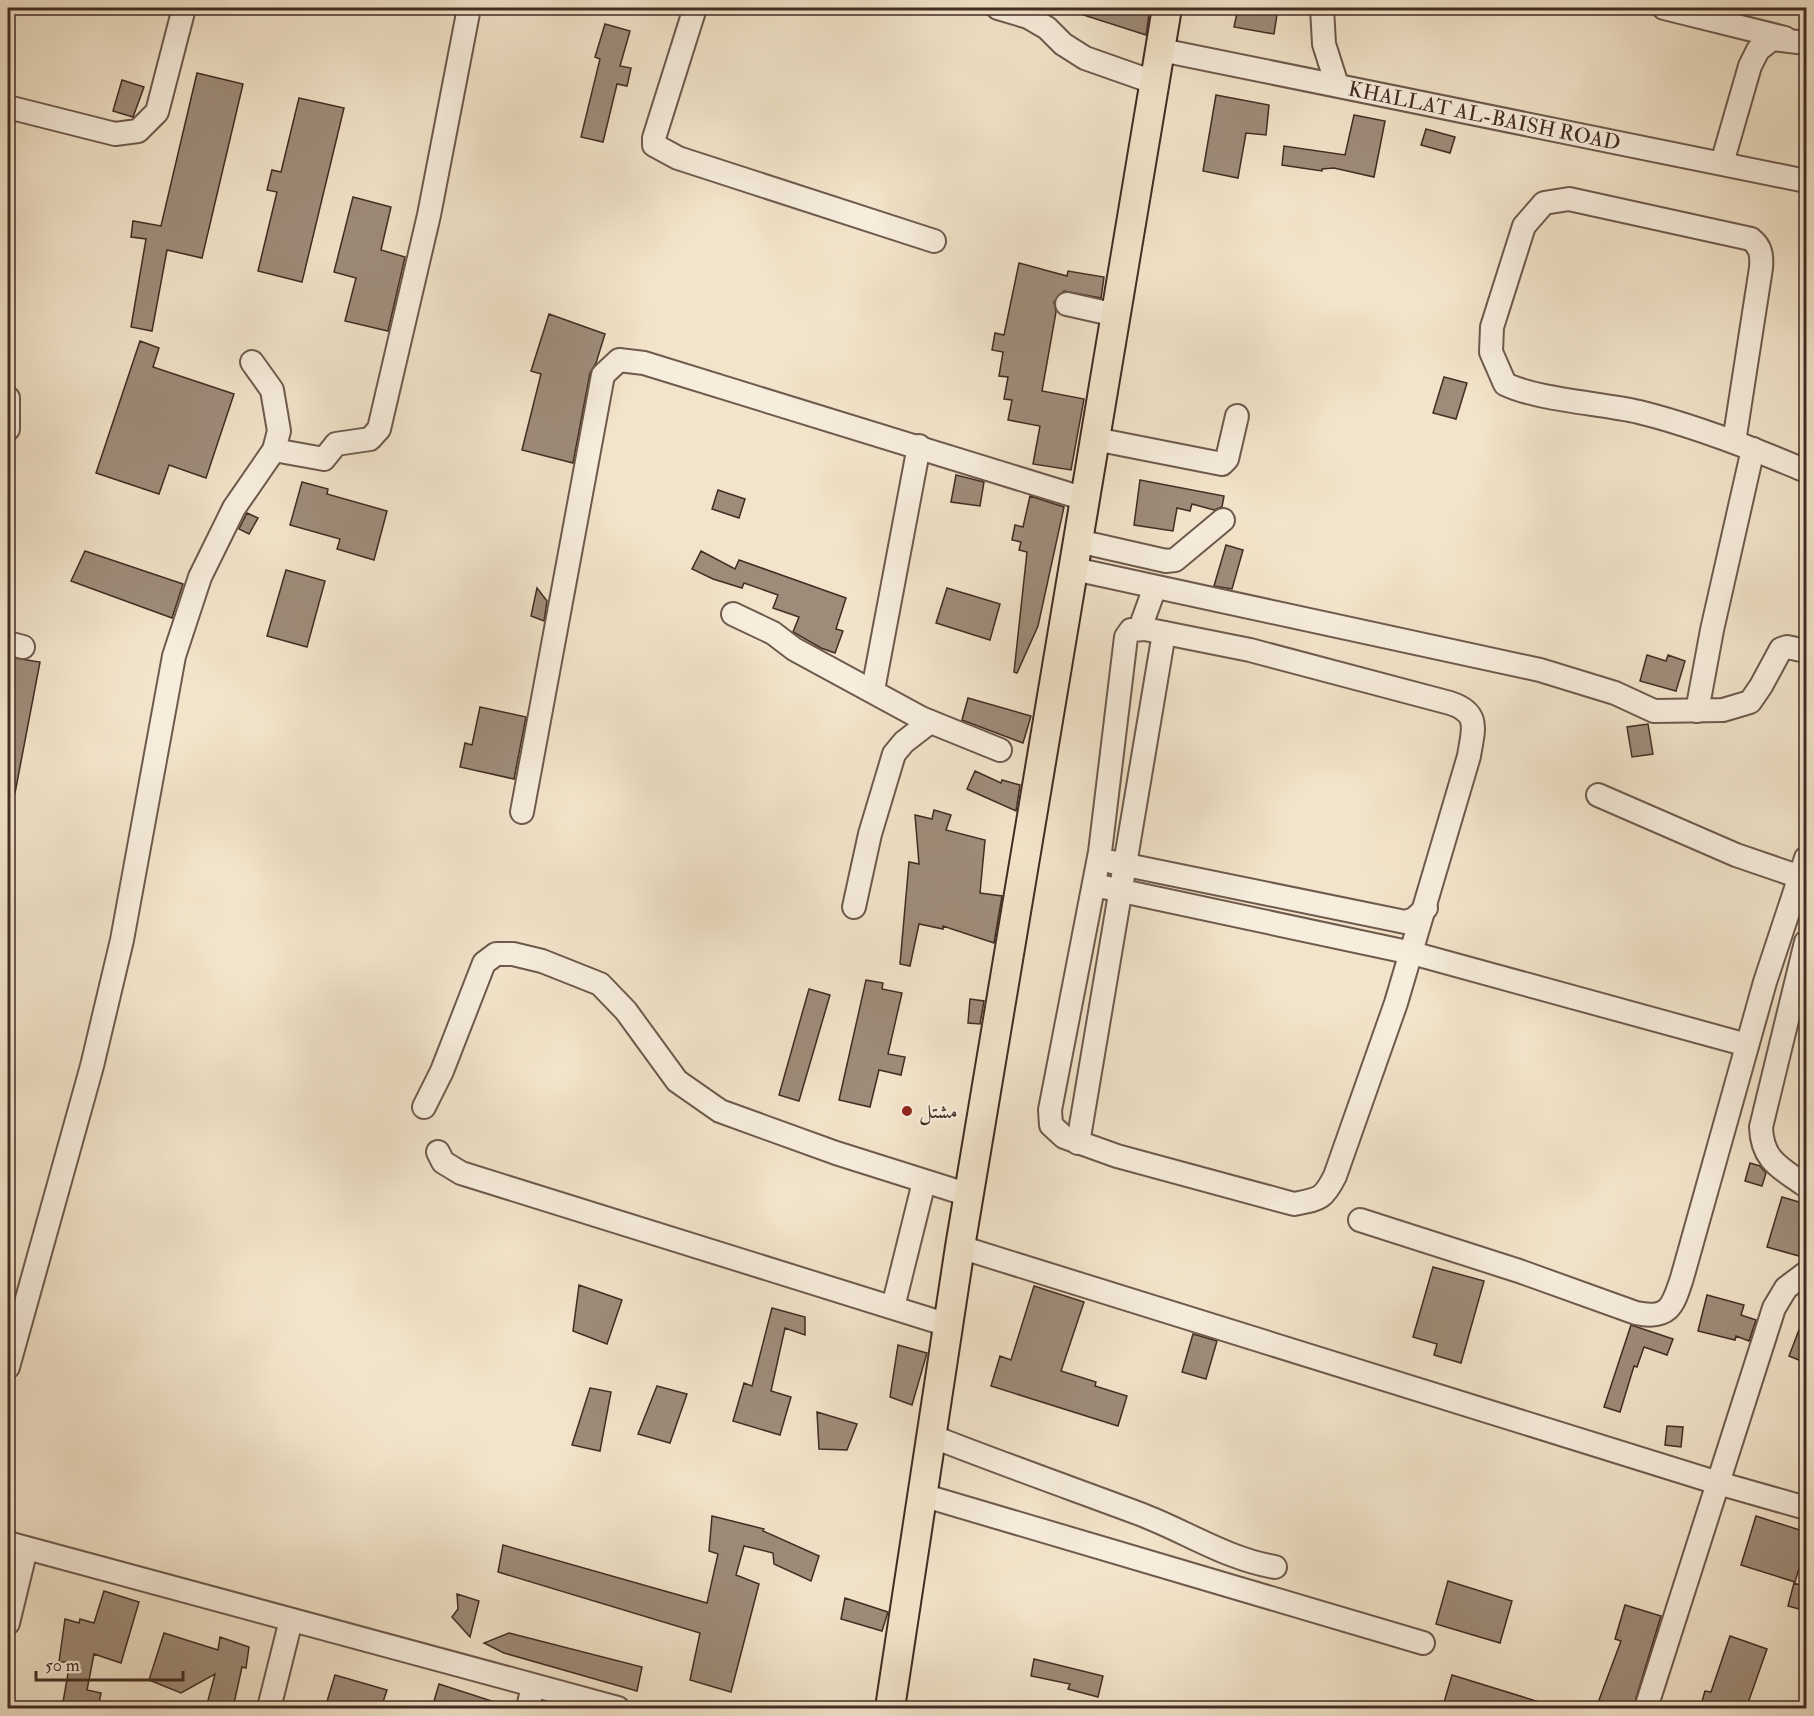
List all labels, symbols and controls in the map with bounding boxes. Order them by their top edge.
street label: KHALLAT AL-BAISH ROAD [1346,75,1623,157]
place label: مشتل [919,1098,958,1126]
marker: مشتل [900,1104,914,1118]
scale bar [36,1644,183,1682]
text: 50 m [45,1654,80,1677]

